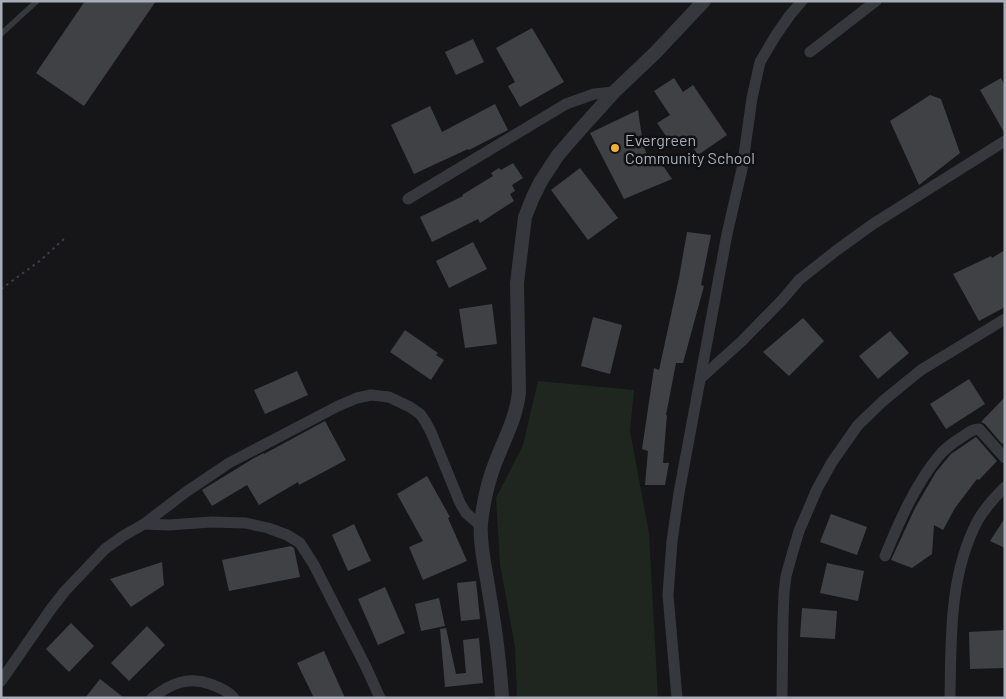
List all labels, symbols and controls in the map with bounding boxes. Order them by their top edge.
place label: Evergreen Community School [625,130,755,167]
marker: Evergreen Community School [609,142,621,154]

